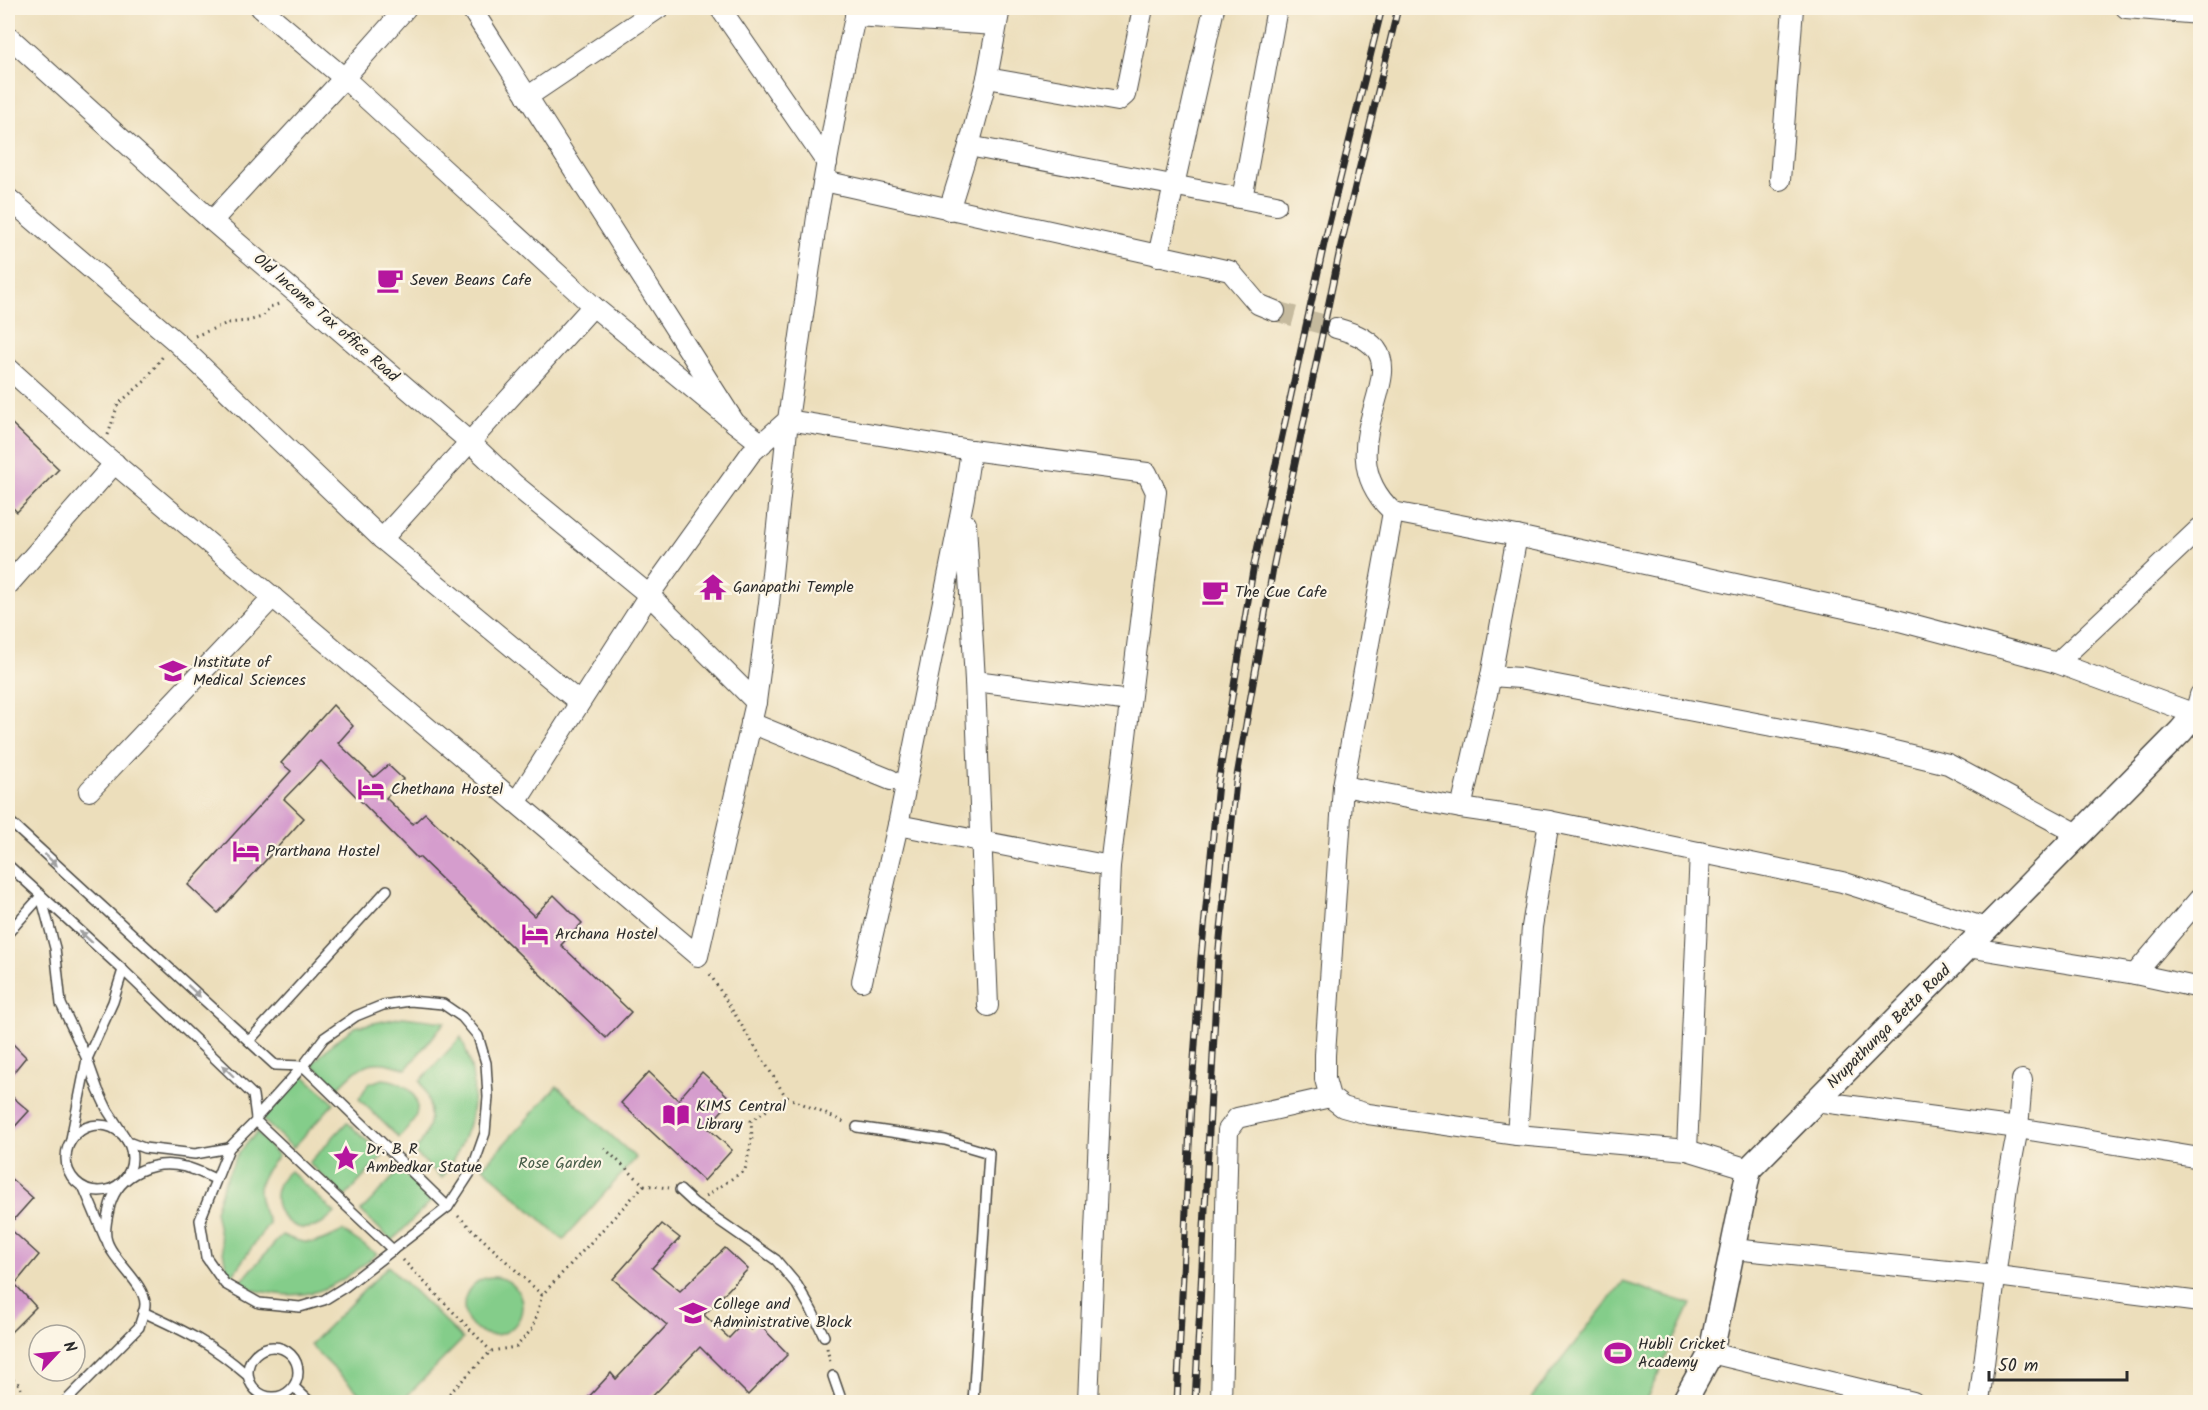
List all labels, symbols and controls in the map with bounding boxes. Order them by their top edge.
street label: Old Income Tax office Road [248,247,405,389]
cafe icon: Seven Beans Cafe [375,265,405,295]
place label: Seven Beans Cafe [410,268,532,293]
temple icon: Ganapathi Temple [698,572,728,602]
place label: Ganapathi Temple [733,575,854,600]
cafe icon: The Cue Cafe [1200,577,1230,607]
place label: The Cue Cafe [1235,580,1327,605]
place label: Institute of Medical Sciences [193,650,306,693]
school or university icon: Institute of Medical Sciences [158,656,188,686]
hotel icon: Chethana Hostel [356,774,386,804]
place label: Chethana Hostel [391,777,503,802]
hotel icon: Prarthana Hostel [231,836,261,866]
place label: Prarthana Hostel [266,839,380,864]
one-way arrow [43,852,57,866]
hotel icon: Archana Hostel [520,919,550,949]
place label: Archana Hostel [555,922,658,947]
one-way arrow [79,930,94,944]
street label: Nrupathunga Betta Road [1821,958,1958,1095]
one-way arrow [187,984,202,998]
one-way arrow [222,1064,236,1078]
place label: KIMS Central Library [696,1094,786,1137]
library icon: KIMS Central Library [661,1100,691,1130]
place label: Dr. B R Ambedkar Statue [366,1137,482,1180]
place icon: Dr. B R Ambedkar Statue [331,1143,361,1173]
park label: Rose Garden [518,1151,602,1176]
place label: College and Administrative Block [713,1292,852,1335]
school or university icon: College and Administrative Block [678,1298,708,1328]
north arrow [27,1323,87,1383]
place label: Hubli Cricket Academy [1638,1332,1726,1375]
text: N [56,1337,83,1357]
sports icon: Hubli Cricket Academy [1603,1338,1633,1368]
scale bar [1989,1344,2127,1382]
text: 50 m [1998,1352,2038,1381]

